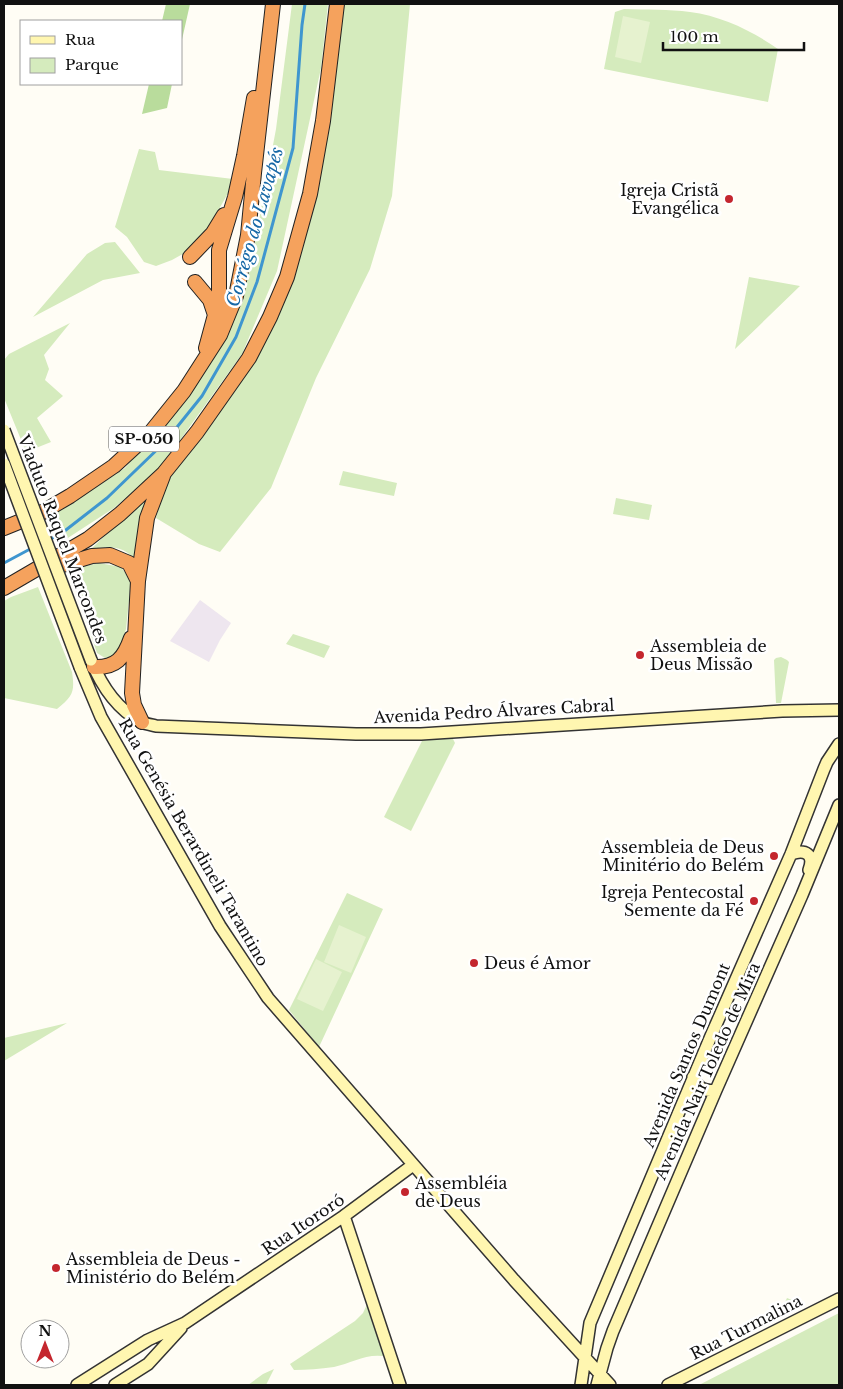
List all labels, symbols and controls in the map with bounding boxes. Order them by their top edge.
legend [20,20,182,85]
scale bar [663,20,804,52]
text: 100 m [670,27,719,46]
text: Rua [65,30,96,49]
text: Parque [65,55,119,74]
water label: Corrégo do Lavapés [222,145,288,309]
place label: Igreja Cristã Evangélica [620,180,719,218]
marker: Igreja Cristã Evangélica [723,193,735,205]
road number: SP-050 [109,426,179,452]
street label: Viaduto Raquel Marcondes [14,431,112,646]
place label: Assembleia de Deus Missão [649,636,767,674]
marker: Assembleia de Deus Missão [634,649,646,661]
street label: Avenida Pedro Álvares Cabral [372,695,615,727]
street label: Rua Genésia Berardineli Tarantino [115,714,273,970]
place label: Assembleia de Deus Minitério do Belém [600,837,764,875]
marker: Assembleia de Deus Minitério do Belém [768,850,780,862]
place label: Igreja Pentecostal Semente da Fé [601,882,744,920]
marker: Igreja Pentecostal Semente da Fé [748,895,760,907]
place label: Deus é Amor [484,953,591,973]
marker: Deus é Amor [468,957,480,969]
street label: Avenida Nair Toledo de Mira [650,959,764,1184]
street label: Avenida Santos Dumont [638,960,734,1151]
place label: Assembléia de Deus [414,1173,508,1211]
marker: Assembléia de Deus [399,1186,411,1198]
street label: Rua Itororó [258,1189,348,1259]
place label: Assembleia de Deus - Ministério do Belém [65,1249,241,1287]
marker: Assembleia de Deus - Ministério do Belém [50,1262,62,1274]
street label: Rua Turmalina [687,1290,805,1364]
north arrow [20,1319,70,1369]
text: N [38,1322,52,1340]

